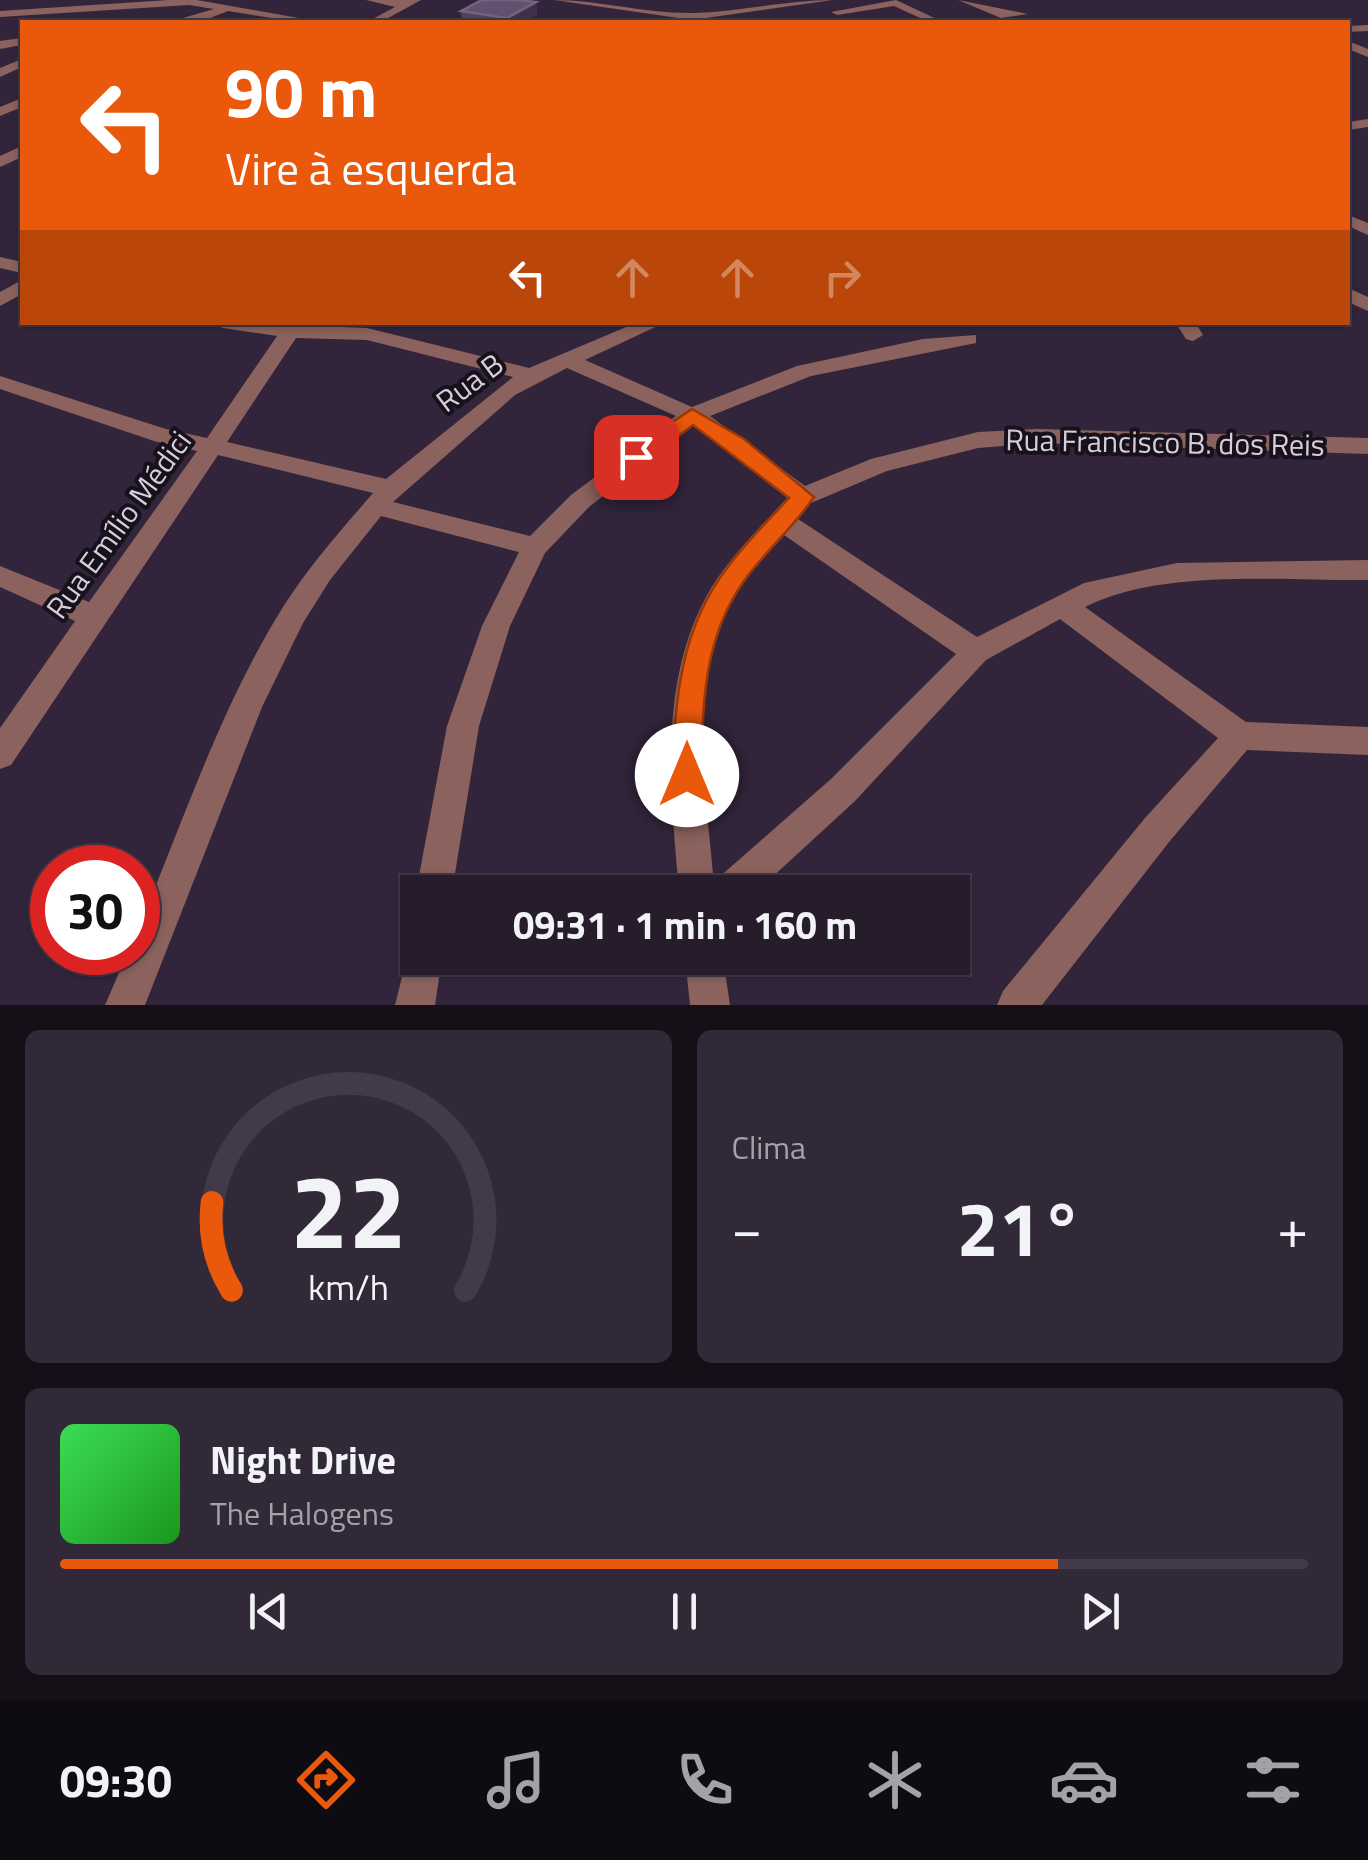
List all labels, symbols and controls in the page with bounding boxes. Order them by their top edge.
text: 90 m [225,38,378,144]
icon: left [60,60,190,190]
text: Vire à esquerda [225,134,517,202]
icon: left [500,250,555,305]
icon: ahead [605,250,660,305]
icon: ahead [710,250,765,305]
icon: right [815,250,870,305]
street label: Rua B [426,341,513,423]
pin [594,415,679,500]
street label: Rua Francisco B. dos Reis [1005,416,1325,468]
street label: Rua Emílio Médici [34,421,202,628]
icon: arrive [609,430,664,485]
position arrow [635,723,739,827]
speed limit sign: 30 [30,845,160,975]
text: 09:31 · 1 min · 160 m [513,896,857,954]
text: Clima [732,1123,806,1171]
text: 22 [290,1130,406,1288]
text: 21° [957,1171,1083,1285]
text: − [732,1186,762,1269]
text: + [1277,1186,1308,1269]
text: km/h [308,1259,389,1314]
text: Night Drive [210,1431,396,1489]
text: The Halogens [210,1489,394,1537]
icon: previous [241,1584,296,1639]
icon: pause [657,1584,712,1639]
icon: next [1073,1584,1128,1639]
icon: directions [291,1745,361,1815]
icon: music [481,1745,551,1815]
icon: phone [670,1745,740,1815]
icon: climate [860,1745,930,1815]
icon: car [1049,1745,1119,1815]
icon: filters [1238,1745,1308,1815]
text: 09:30 [60,1746,172,1814]

